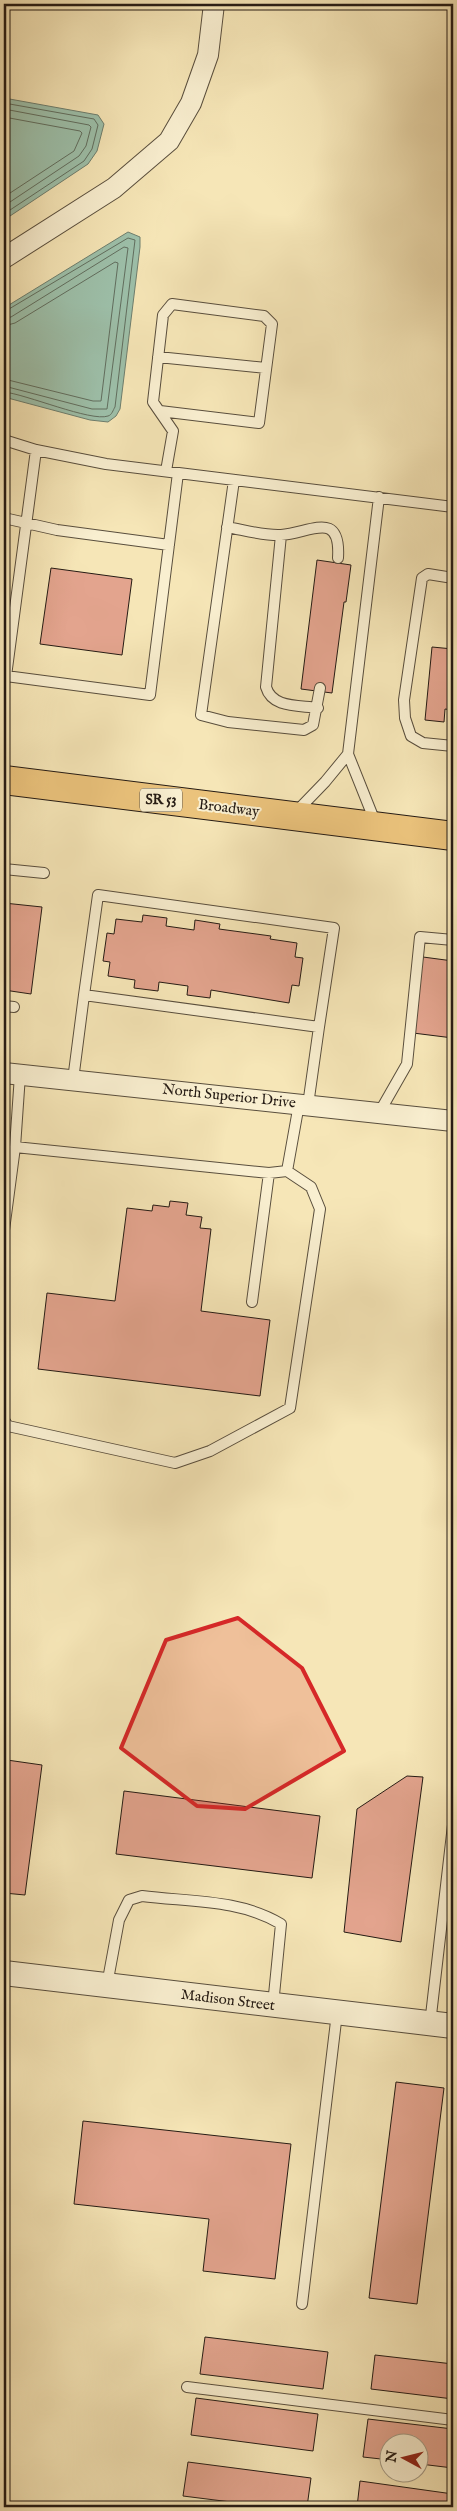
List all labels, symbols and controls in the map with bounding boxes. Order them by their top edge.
road number: SR 53 [140,788,182,812]
street label: Broadway [197,795,261,821]
street label: North Superior Drive [161,1080,297,1112]
street label: Madison Street [180,1985,276,2015]
north arrow [380,2434,430,2484]
text: N [382,2449,402,2465]

